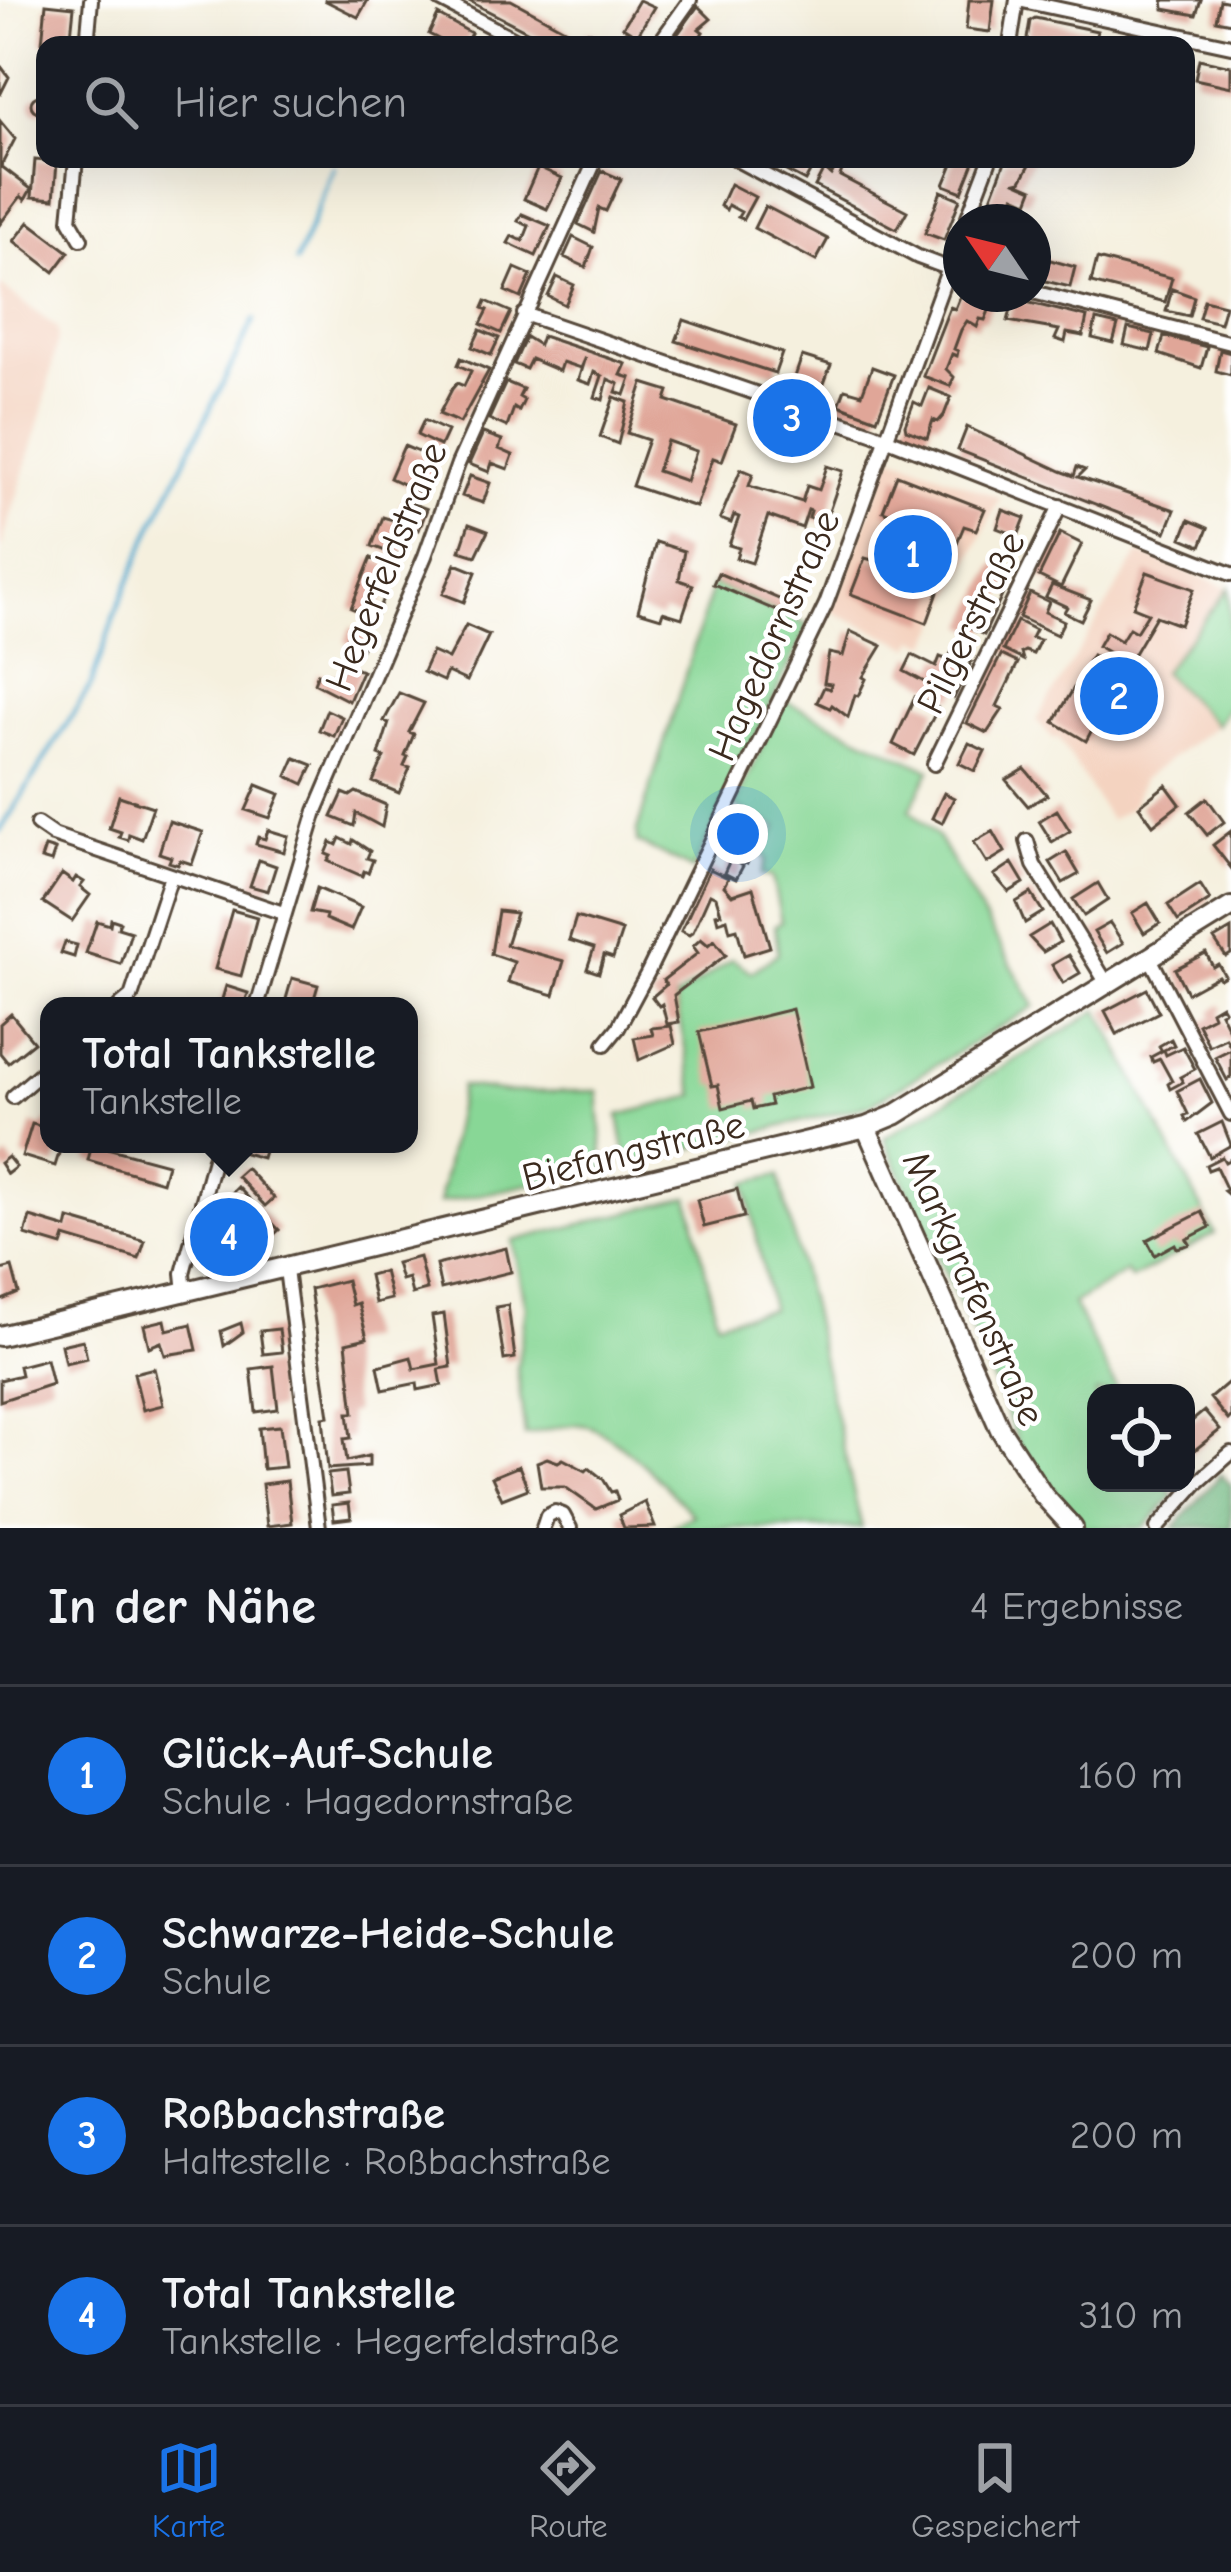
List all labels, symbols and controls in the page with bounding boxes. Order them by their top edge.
search box [36,36,1195,168]
icon: search [78,69,144,135]
text: Hier suchen [174,76,407,128]
north arrow [943,204,1051,312]
pin: 3 [753,373,831,463]
street label: Hegerfeldstraße [316,435,457,698]
street label: Hagedornstraße [699,504,850,768]
pin: 1 [874,509,952,599]
street label: Pilgerstraße [908,524,1035,721]
pin: 2 [1080,651,1158,741]
your location [708,804,768,864]
popup [40,997,418,1153]
text: Total Tankstelle [82,1027,376,1079]
text: Tankstelle [82,1079,242,1124]
street label: Biefangstraße [518,1102,749,1201]
street label: Markgrafenstraße [893,1144,1054,1433]
pin: 4 [190,1192,268,1282]
map controls [1087,1384,1195,1492]
button: locate [1087,1384,1195,1492]
text: In der Nähe [48,1577,316,1636]
text: 4 Ergebnisse [970,1584,1183,1629]
text: Glück-Auf-Schule [162,1727,493,1779]
text: 1 [79,1753,95,1798]
text: 160 m [1077,1753,1183,1798]
text: Schule · Hagedornstraße [162,1779,573,1824]
text: Schwarze-Heide-Schule [162,1907,614,1959]
text: 2 [77,1933,97,1978]
text: 200 m [1070,1933,1183,1978]
text: Schule [162,1959,271,2004]
text: Roßbachstraße [162,2087,445,2139]
text: 3 [77,2113,97,2158]
text: 200 m [1070,2113,1183,2158]
text: Haltestelle · Roßbachstraße [162,2139,611,2184]
text: Total Tankstelle [162,2267,456,2319]
text: 4 [78,2293,96,2338]
text: 310 m [1079,2293,1183,2338]
text: Tankstelle · Hegerfeldstraße [162,2319,619,2364]
tab: Karte [152,2435,225,2545]
tab: Route [529,2435,608,2545]
tab: Gespeichert [911,2435,1079,2545]

